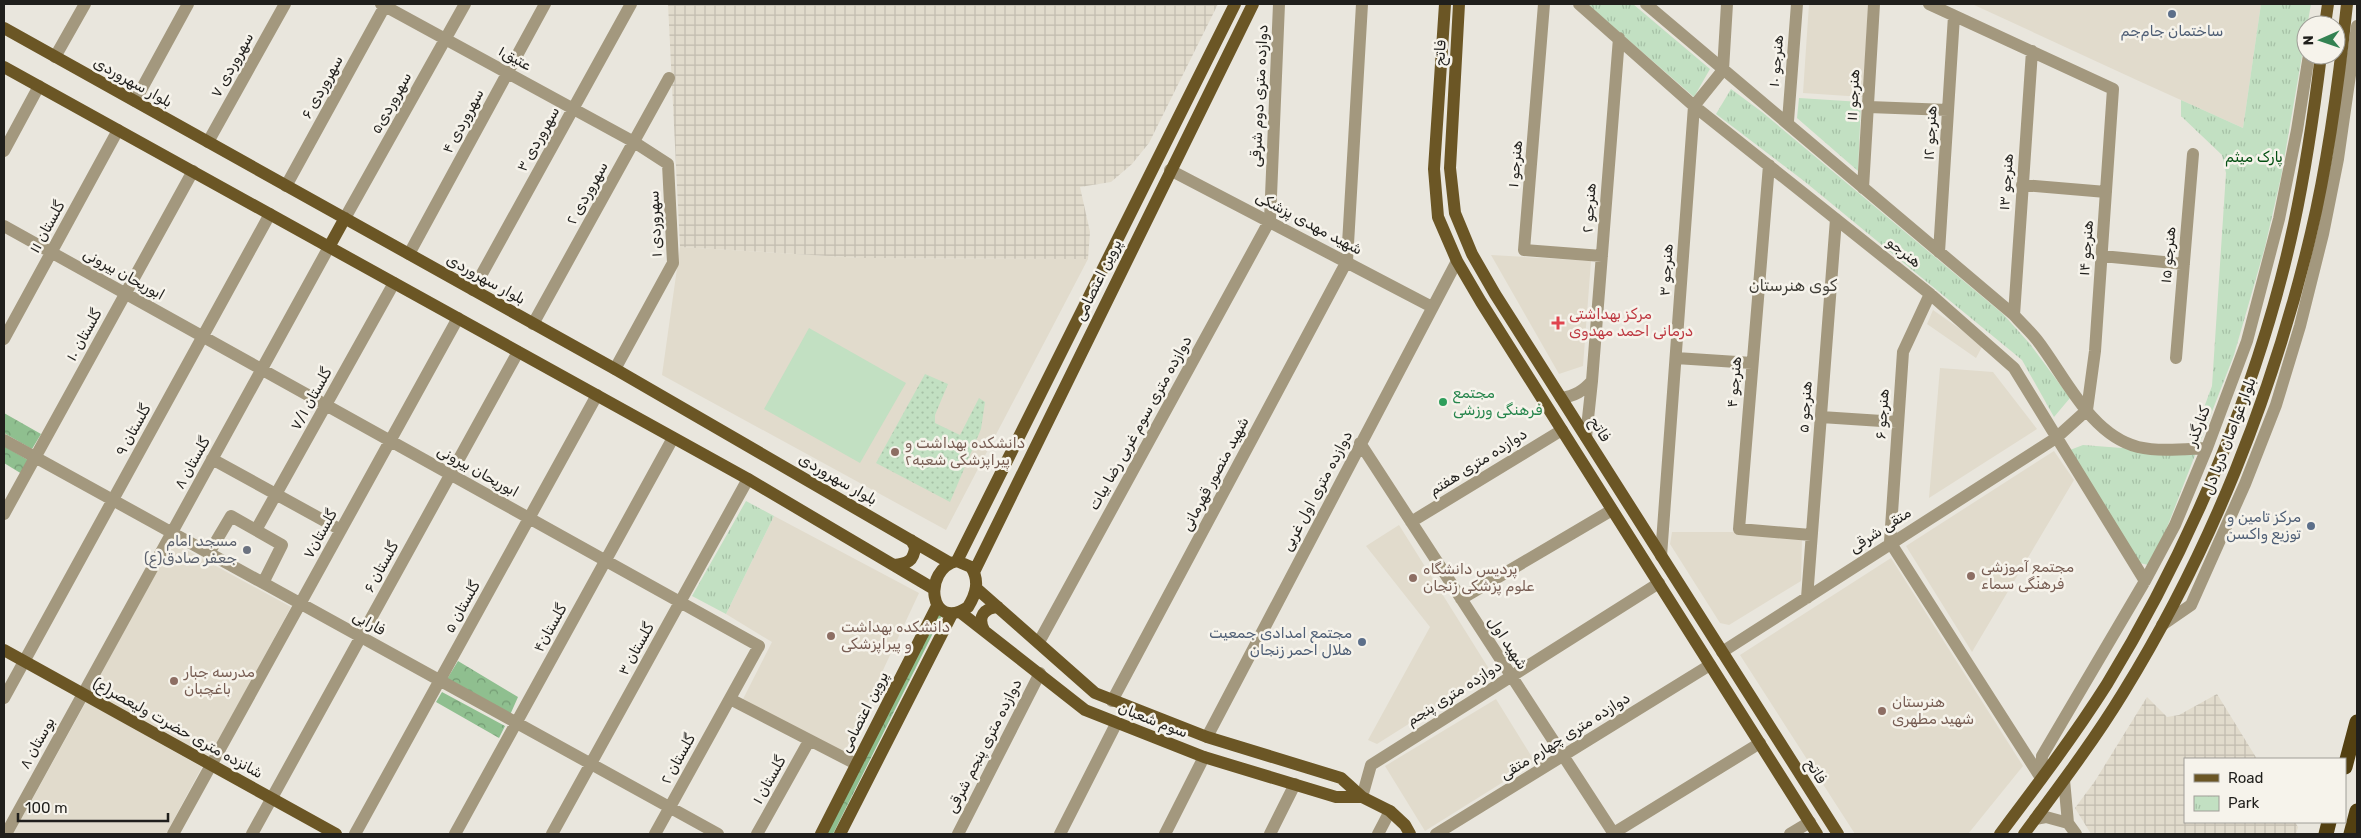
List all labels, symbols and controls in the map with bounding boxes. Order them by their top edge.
marker: ساختمان جام‌جم [2166,8,2178,20]
north arrow [2296,15,2346,65]
place label: ساختمان جام‌جم [2120,22,2224,41]
street label: دوازده متری دوم شرقی [1246,24,1273,168]
street label: سهروردی ۷ [207,29,258,101]
street label: هنرجو ۱۰ [1765,34,1787,88]
text: N [2300,35,2317,46]
street label: فاتح [1430,40,1452,67]
street label: عتیق۱ [495,42,535,74]
street label: سهروردی ۶ [297,52,348,123]
street label: بلوار سهروردی [90,53,176,112]
street label: سهروردی۵ [367,69,416,138]
street label: هنرجو ۱۱ [1843,69,1863,121]
street label: سهروردی ۴ [438,86,488,157]
street label: سهروردی ۳ [513,103,564,175]
street label: هنرجو ۱۲ [1920,105,1940,161]
street label: هنرجو ۱ [1504,140,1526,188]
park label: پارک میثم [2225,148,2283,167]
street label: هنرجو ۱۳ [1995,153,2017,211]
street label: سهروردی ۲ [562,158,613,228]
street label: هنرجو ۲ [1578,182,1600,234]
street label: شهید مهدی پزشکی [1252,187,1365,260]
street label: سهروردی ۱ [644,190,667,258]
street label: گلستان ۱۱ [25,198,69,256]
street label: هنرجو ۱۴ [2075,220,2097,276]
street label: هنرجو ۱۵ [2157,226,2179,284]
street label: هنرجو [1883,233,1925,271]
street label: پروین اعتصامی [1070,236,1126,324]
street label: هنرجو ۳ [1655,243,1677,297]
street label: ابوریحان بیرونی [80,244,168,305]
street label: بلوار سهروردی [443,250,529,309]
district label: کوی هنرستان [1749,276,1838,296]
place label: مرکز بهداشتی درمانی احمد مهدوی [1569,305,1693,341]
street label: گلستان ۱۰ [62,306,106,364]
marker: مرکز بهداشتی درمانی احمد مهدوی [1551,316,1565,330]
street label: دوازده متری سوم غربی رضا بیات [1085,333,1196,514]
street label: هنرجو ۴ [1723,356,1745,408]
street label: گلستان ۷/۱ [286,364,336,433]
street label: بلوار غواصان دریا دل [2198,375,2260,497]
street label: هنرجو ۵ [1794,380,1816,434]
place label: مجتمع فرهنگی ورزشی [1453,384,1542,420]
street label: هنرجو ۶ [1871,388,1893,440]
marker: مجتمع فرهنگی ورزشی [1437,396,1449,408]
street label: گلستان ۹ [112,401,155,459]
street label: کنارگذر [2182,403,2214,450]
street label: فاتح [1584,413,1615,446]
street label: شهید منصور قهرمانی [1177,414,1253,534]
street label: دوازده متری هفتم [1426,425,1531,500]
street label: دوازده متری اول غربی [1278,428,1357,555]
street label: گلستان ۸ [170,434,214,492]
place label: دانشکده بهداشت و پیراپزشکى شعبه۲ [905,434,1025,470]
street label: ابوریحان بیرونی [434,441,522,502]
marker: دانشکده بهداشت و پیراپزشکى شعبه۲ [889,446,901,458]
street label: بلوار سهروردی [795,449,880,510]
street label: متقی شرقی [1846,503,1914,557]
street label: گلستان۷ [299,506,341,562]
place label: مرکز تامین و توزیع واکسن [2226,508,2301,545]
marker: مرکز تامین و توزیع واکسن [2305,520,2317,532]
place label: مسجد امام جعفر صادق(ع) [144,532,237,569]
street label: گلستان ۶ [360,538,402,596]
marker: مسجد امام جعفر صادق(ع) [241,544,253,556]
place label: مجتمع آموزشی فرهنگی سماء [1981,558,2074,593]
place label: پردیس دانشگاه علوم پزشکى زنجان [1423,560,1534,596]
marker: مجتمع آموزشی فرهنگی سماء [1965,570,1977,582]
marker: پردیس دانشگاه علوم پزشکى زنجان [1407,572,1419,584]
street label: گلستان ۵ [440,578,484,636]
street label: گلستان۴ [529,601,571,655]
street label: فارابی [349,607,389,639]
street label: شهید اول [1483,613,1532,673]
place label: دانشکده بهداشت و پیراپزشکی [841,618,950,654]
street label: گلستان ۳ [614,619,658,678]
place label: مجتمع امدادی جمعیت هلال احمر زنجان [1209,624,1352,659]
marker: دانشکده بهداشت و پیراپزشکی [825,630,837,642]
marker: مجتمع امدادی جمعیت هلال احمر زنجان [1356,636,1368,648]
street label: دوازده متری پنجم [1403,656,1506,730]
place label: مدرسه جبار باغچبان [183,663,255,698]
street label: پروین اعتصامی [836,668,893,756]
street label: شانزده متری حضرت ولیعصر(ع) [89,674,266,784]
marker: مدرسه جبار باغچبان [168,675,180,687]
street label: دوازده متری پنجم شرقی [942,676,1027,817]
street label: دوازده متری چهارم متقی [1497,689,1634,784]
place label: هنرستان شهید مطهری [1892,693,1974,728]
street label: سوم شعبان [1115,699,1190,742]
marker: هنرستان شهید مطهری [1876,705,1888,717]
street label: بوستان ۸ [15,714,59,772]
street label: گلستان ۲ [657,730,699,787]
street label: گلستان ۱ [749,753,790,807]
street label: فاتح [1800,755,1831,788]
legend [2184,758,2346,823]
text: Road [2228,769,2264,787]
scale bar [18,790,168,822]
text: Park [2228,794,2259,812]
text: 100 m [25,799,67,817]

